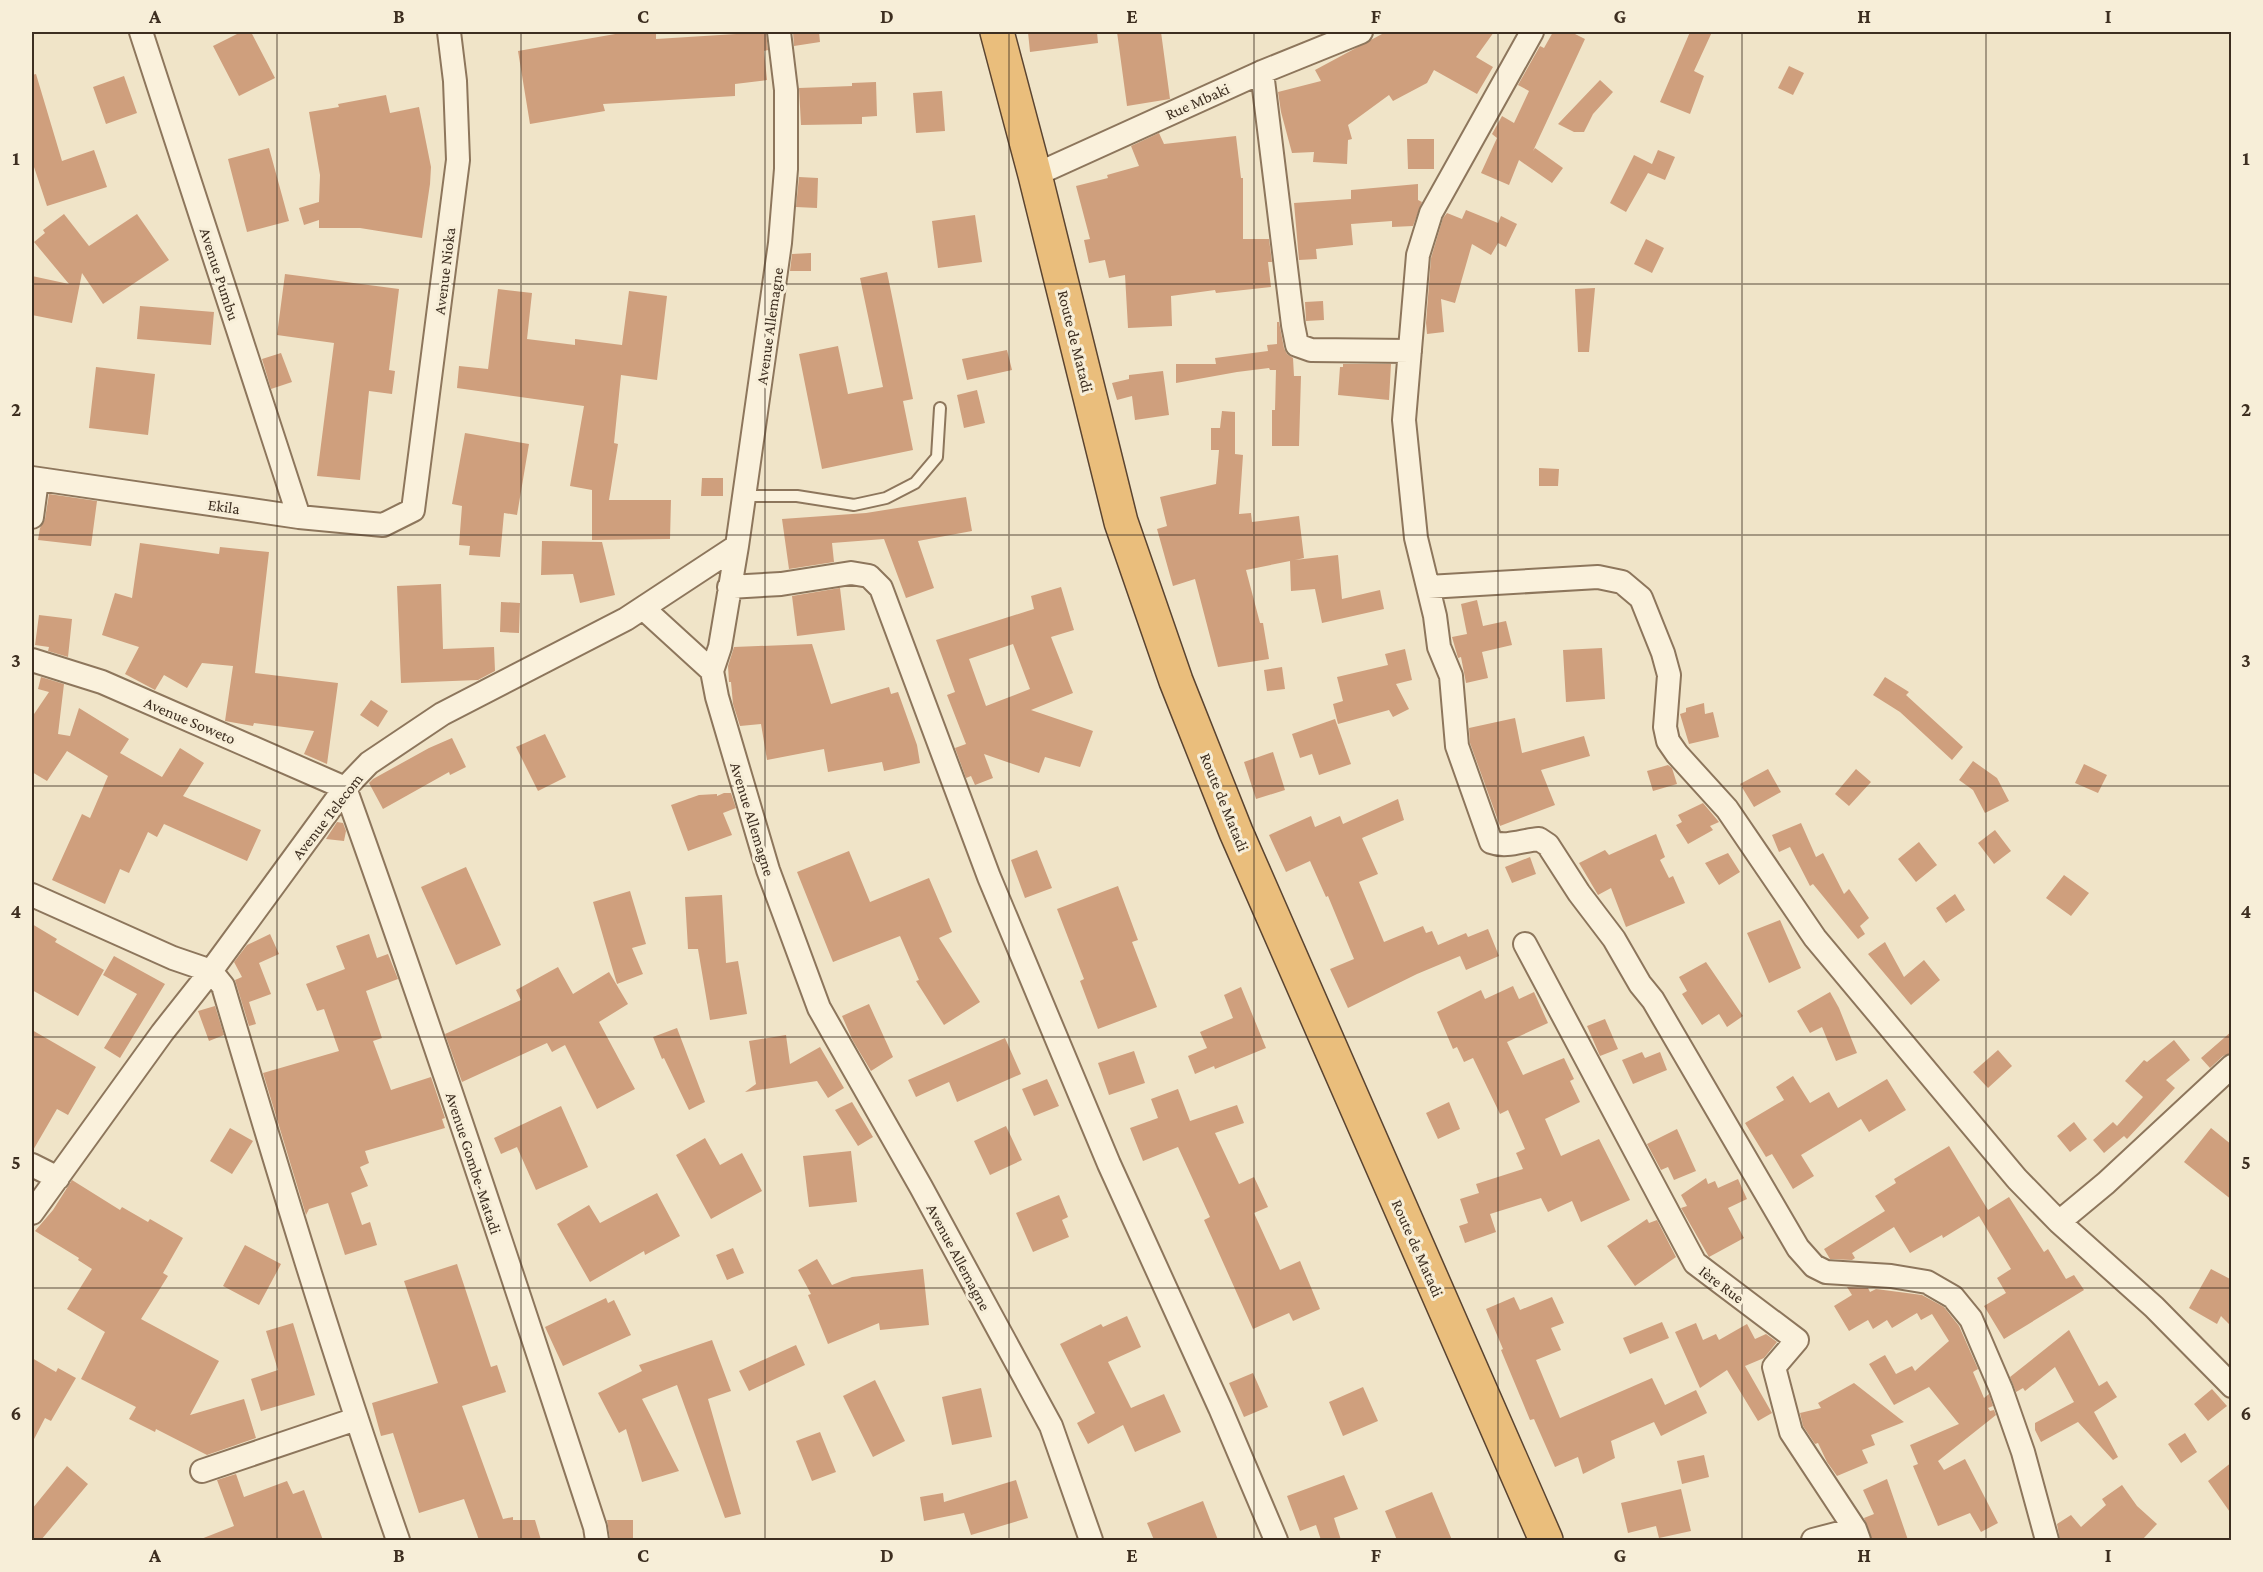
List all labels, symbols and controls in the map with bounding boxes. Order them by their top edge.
text: A [148,5,162,27]
text: B [393,5,405,27]
text: C [637,5,649,27]
text: D [880,5,894,27]
text: E [1126,5,1138,27]
text: F [1371,5,1382,27]
text: G [1614,5,1627,27]
text: H [1857,5,1871,27]
text: I [2105,5,2112,27]
street label: Rue Mbaki [1163,80,1232,123]
text: 1 [12,147,20,169]
text: 1 [2242,147,2250,169]
street label: Avenue Pumbu [197,226,243,323]
street label: Avenue Nioka [431,226,458,316]
street label: Avenue Allemagne [753,266,787,386]
street label: Route de Matadi [1055,288,1096,394]
text: 2 [11,398,21,420]
text: 2 [2241,398,2251,420]
street label: Ekila [207,496,242,517]
text: 3 [11,649,21,671]
text: 3 [2241,649,2251,671]
street label: Avenue Soweto [142,694,238,747]
street label: Route de Matadi [1197,750,1252,854]
street label: Avenue Allemagne [726,760,778,878]
street label: Avenue Telecom [289,770,366,862]
text: 4 [11,900,22,922]
text: 4 [2241,900,2252,922]
street label: Avenue Gombe-Matadi [443,1090,505,1236]
text: 5 [11,1151,21,1173]
text: 5 [2241,1151,2251,1173]
street label: Route de Matadi [1388,1197,1447,1299]
street label: Avenue Allemagne [922,1201,994,1314]
street label: Ière Rue [1696,1262,1747,1307]
text: 6 [11,1402,21,1424]
text: 6 [2241,1402,2251,1424]
text: A [148,1544,162,1566]
text: B [393,1544,405,1566]
text: C [637,1544,649,1566]
text: D [880,1544,894,1566]
text: E [1126,1544,1138,1566]
text: F [1371,1544,1382,1566]
text: G [1614,1544,1627,1566]
text: H [1857,1544,1871,1566]
text: I [2105,1544,2112,1566]

